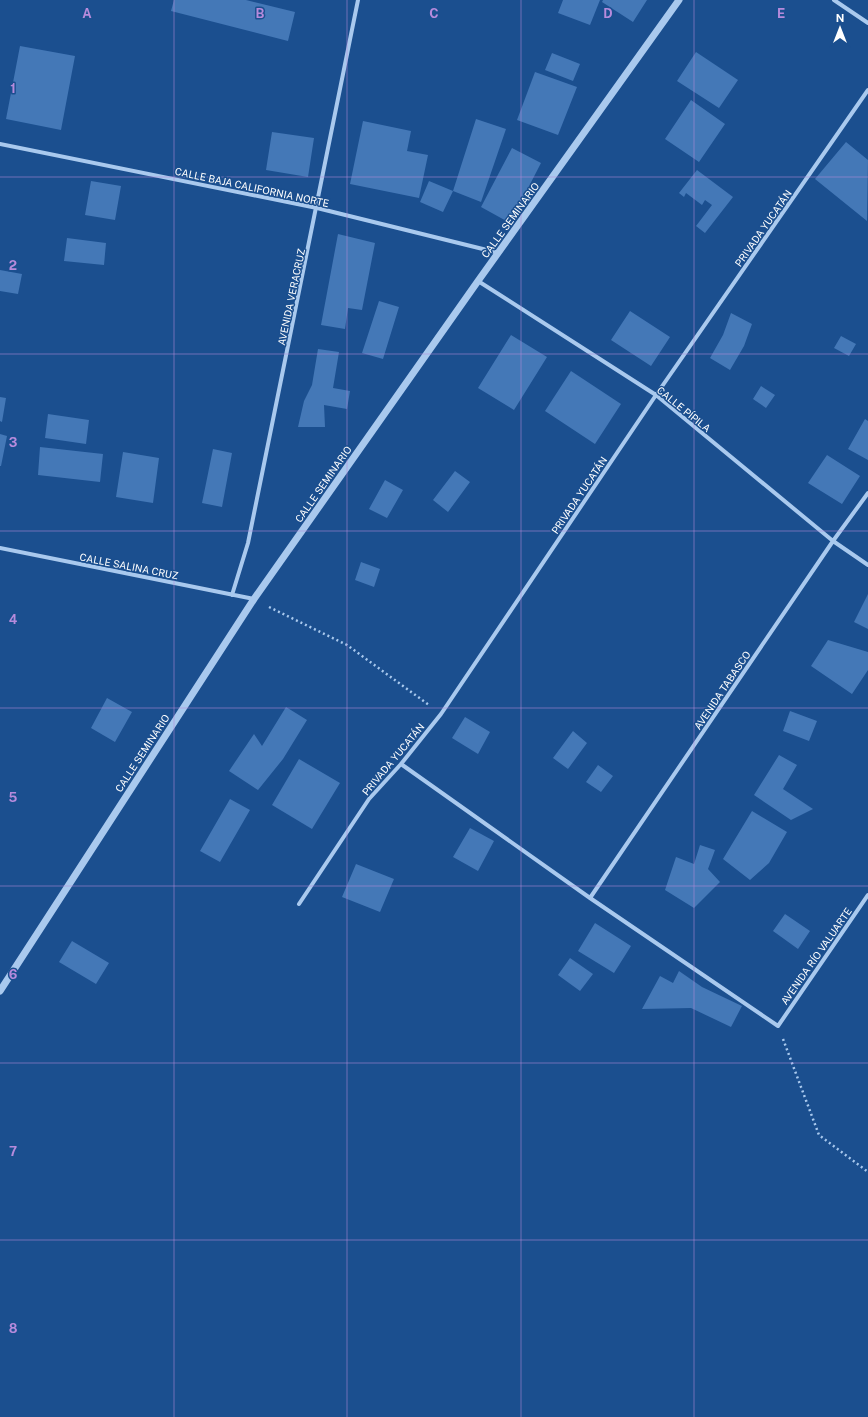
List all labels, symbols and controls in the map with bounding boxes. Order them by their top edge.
text: A [82,6,92,21]
text: B [256,6,265,21]
text: C [429,6,439,21]
text: D [603,6,613,21]
text: E [777,6,785,21]
north arrow [820,8,860,48]
text: N [836,12,844,24]
text: 1 [10,81,16,96]
street label: CALLE BAJA CALIFORNIA NORTE [174,165,330,209]
street label: CALLE SEMINARIO [479,180,541,260]
street label: PRIVADA YUCATÁN [732,187,794,269]
street label: AVENIDA VERACRUZ [275,247,307,347]
text: 2 [9,258,17,273]
street label: CALLE PÍPILA [655,384,713,434]
text: 3 [9,435,18,450]
street label: CALLE SEMINARIO [292,444,354,524]
street label: PRIVADA YUCATÁN [549,454,609,536]
street label: CALLE SALINA CRUZ [79,551,179,581]
text: 4 [9,612,18,627]
street label: AVENIDA TABASCO [691,648,753,732]
street label: CALLE SEMINARIO [112,712,172,794]
street label: PRIVADA YUCATÁN [359,720,427,798]
text: 5 [9,790,18,805]
street label: AVENIDA RÍO VALUARTE [778,905,854,1007]
text: 6 [9,967,18,982]
text: 7 [9,1144,17,1159]
text: 8 [9,1321,18,1336]

